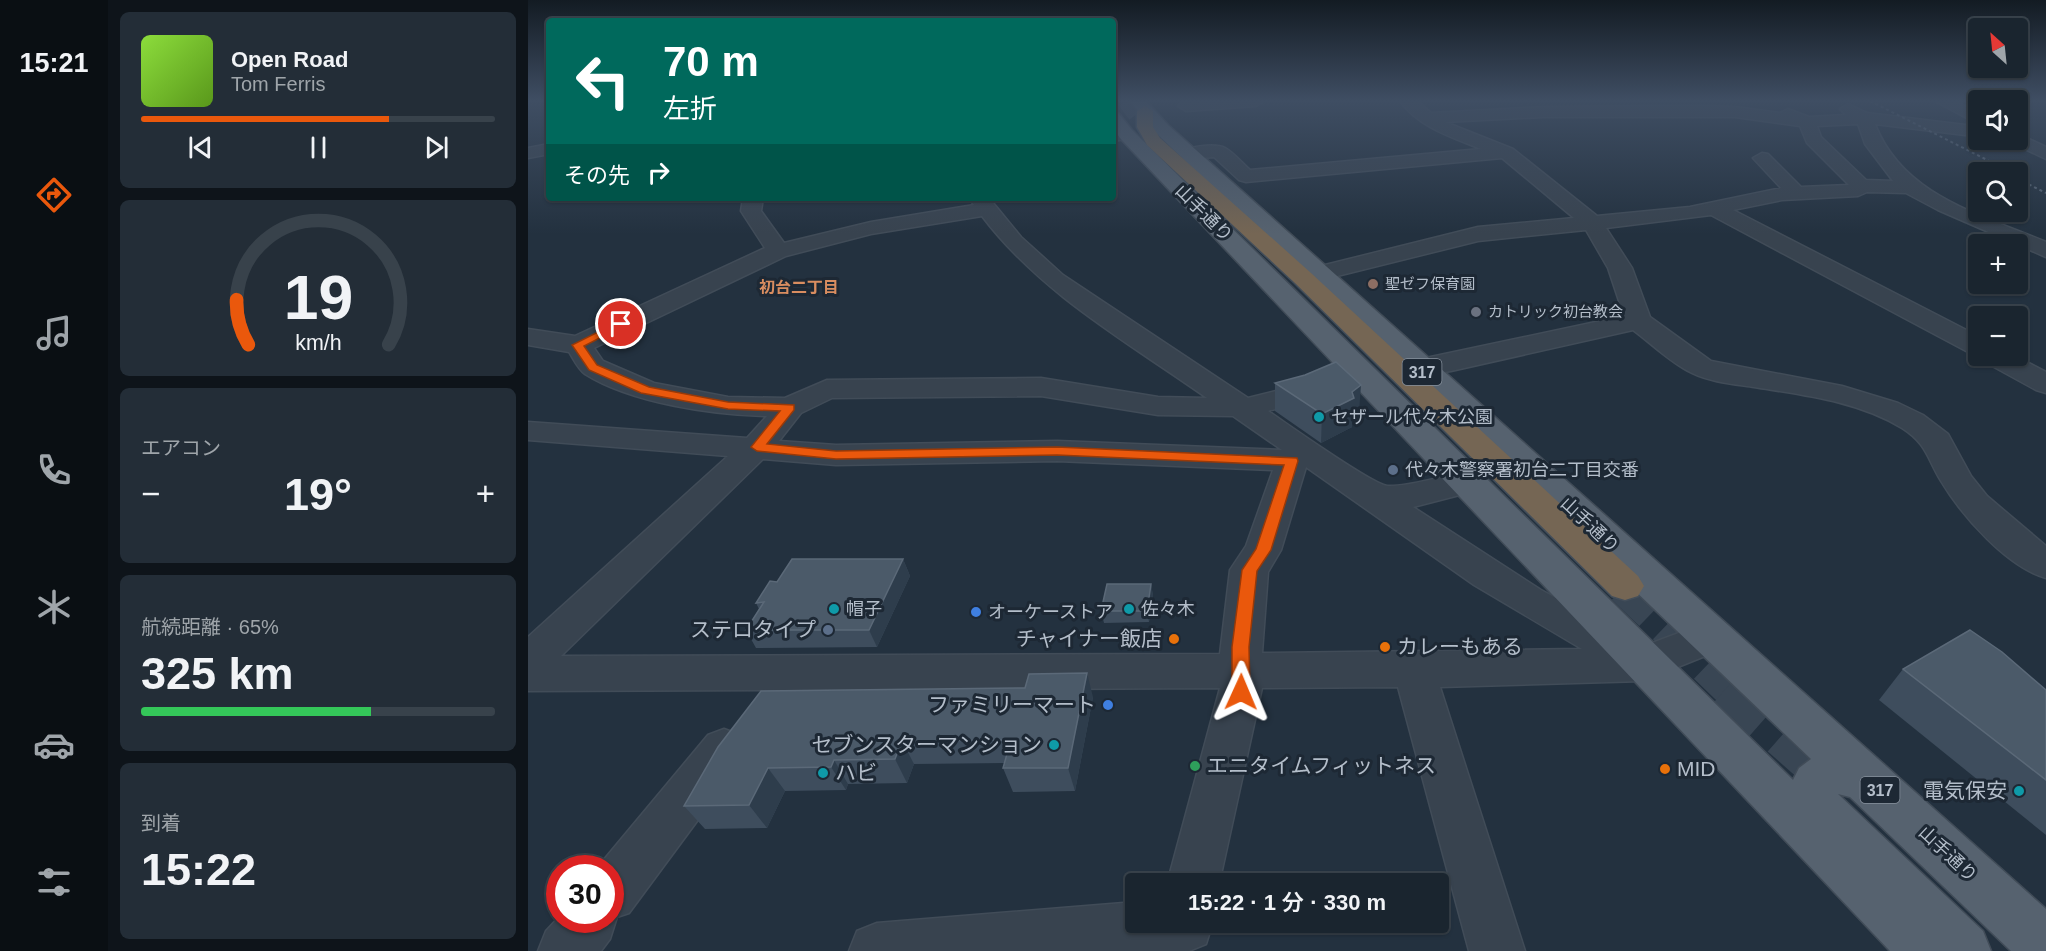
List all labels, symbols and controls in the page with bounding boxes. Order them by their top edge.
north arrow [1968,18,2028,78]
map controls [1968,18,2028,366]
text: 70 m [663,38,759,85]
icon: left [564,42,642,120]
text: Open Road [231,47,348,72]
text: 15:21 [19,48,89,78]
text: Tom Ferris [231,73,325,95]
button: sound [1968,90,2028,150]
text: 左折 [663,94,717,124]
icon: previous [184,131,217,164]
icon: pause [302,131,335,164]
icon: next [420,131,453,164]
icon: right [642,156,675,189]
button: search [1968,162,2028,222]
text: その先 [564,163,630,188]
icon: directions [33,174,75,216]
street label: 山手通り [1171,180,1237,246]
button: + [1968,234,2028,294]
text: 19 [283,263,353,332]
place label: 聖ゼフ保育園 [1385,275,1475,292]
marker: 聖ゼフ保育園 [1366,277,1380,291]
district label: 初台二丁目 [759,279,839,296]
pin [595,298,646,349]
place label: カトリック初台教会 [1488,303,1623,320]
marker: カトリック初台教会 [1469,305,1483,319]
button: − [1968,306,2028,366]
icon: arrive [604,307,637,340]
icon: music [33,312,75,354]
text: km/h [295,331,341,355]
road number: 317 [1402,359,1442,385]
place label: セザール代々木公園 [1331,407,1493,427]
marker: セザール代々木公園 [1312,410,1326,424]
text: エアコン [141,437,221,459]
icon: phone [33,449,75,491]
place label: 代々木警察署初台二丁目交番 [1405,460,1639,480]
marker: 代々木警察署初台二丁目交番 [1386,463,1400,477]
text: 19° [284,469,352,520]
text: − [141,475,160,512]
text: + [476,475,495,512]
street label: 山手通り [1557,493,1623,557]
icon: climate [33,586,75,628]
place label: 帽子 [846,599,882,619]
place label: 佐々木 [1141,599,1195,619]
marker: 帽子 [827,602,841,616]
place label: オーケーストア [988,602,1113,622]
marker: 佐々木 [1122,602,1136,616]
marker: オーケーストア [969,605,983,619]
text: 航続距離 · 65% [141,616,279,638]
place label: ステロタイプ [690,618,816,641]
marker: ステロタイプ [821,623,835,637]
place label: チャイナー飯店 [1016,627,1162,650]
marker: チャイナー飯店 [1167,632,1181,646]
place label: カレーもある [1397,635,1523,658]
marker: カレーもある [1378,640,1392,654]
text: 325 km [141,648,294,699]
position arrow [1209,660,1273,724]
place label: ファミリーマート [928,693,1096,716]
marker: ファミリーマート [1101,698,1115,712]
icon: car [33,724,75,766]
place label: セブンスターマンション [811,733,1042,756]
marker: セブンスターマンション [1047,738,1061,752]
place label: エニタイムフィットネス [1207,754,1436,777]
place label: MID [1677,757,1716,780]
marker: エニタイムフィットネス [1188,759,1202,773]
place label: ハビ [835,761,877,784]
marker: MID [1658,762,1672,776]
marker: ハビ [816,766,830,780]
road number: 317 [1860,777,1900,803]
place label: 電気保安 [1923,779,2007,802]
marker: 電気保安 [2012,784,2026,798]
text: 到着 [141,812,181,834]
street label: 山手通り [1915,822,1981,886]
text: 15:22 [141,844,256,895]
speed limit sign: 30 [546,855,624,933]
icon: filters [33,861,75,903]
text: 15:22 · 1 分 · 330 m [1188,890,1386,915]

